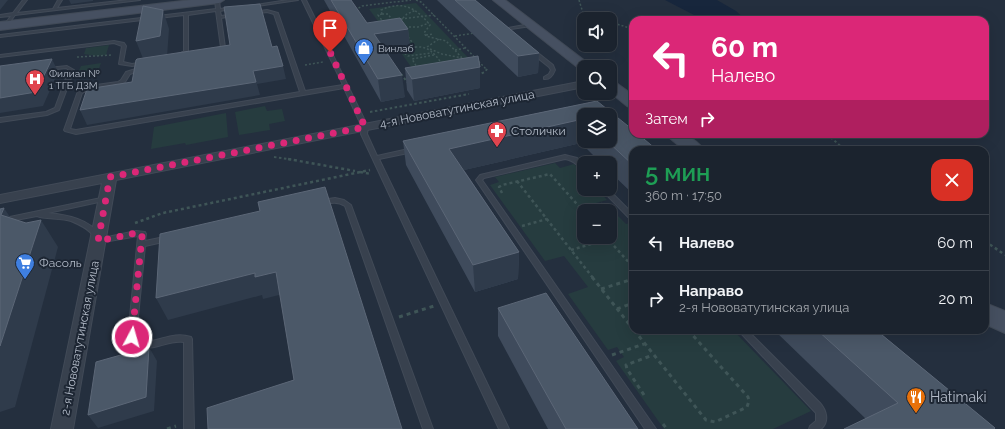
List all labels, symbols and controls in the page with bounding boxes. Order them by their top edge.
pin [313,11,347,52]
map controls [577,12,617,244]
button: sound [577,12,617,52]
icon: arrive [319,17,341,39]
text: 60 m [711,31,778,64]
icon: left [645,32,697,84]
shop icon: Винлаб [353,37,375,65]
place label: Винлаб [378,43,414,54]
button: search [577,60,617,100]
text: Налево [711,65,775,86]
hospital icon: Филиал № 1 ТГБ ДЗМ [24,68,46,96]
place label: Филиал № 1 ТГБ ДЗМ [49,68,100,91]
street label: 4-я Нововатутинская улица [378,87,536,131]
button: layers [577,108,617,148]
icon: right [696,108,718,130]
text: Затем [645,110,688,128]
pharmacy icon: Столички [486,120,508,148]
place label: Столички [511,124,566,138]
button: + [577,156,617,196]
text: 5 мин [645,158,710,187]
button: close [931,159,973,201]
text: 360 m · 17:50 [645,188,722,203]
button: − [577,204,617,244]
icon: left [645,232,667,254]
text: Налево [679,234,734,252]
text: 60 m [937,234,973,252]
supermarket icon: Фасоль [14,252,36,280]
place label: Фасоль [39,256,82,270]
street label: 2-я Нововатутинская улица [58,259,102,417]
text: Направо [679,282,743,300]
icon: right [645,288,667,310]
text: 20 m [938,290,973,308]
text: 2-я Нововатутинская улица [679,300,849,315]
position arrow [111,316,153,358]
restaurant icon: Hatimaki [905,386,927,414]
place label: Hatimaki [930,389,987,405]

